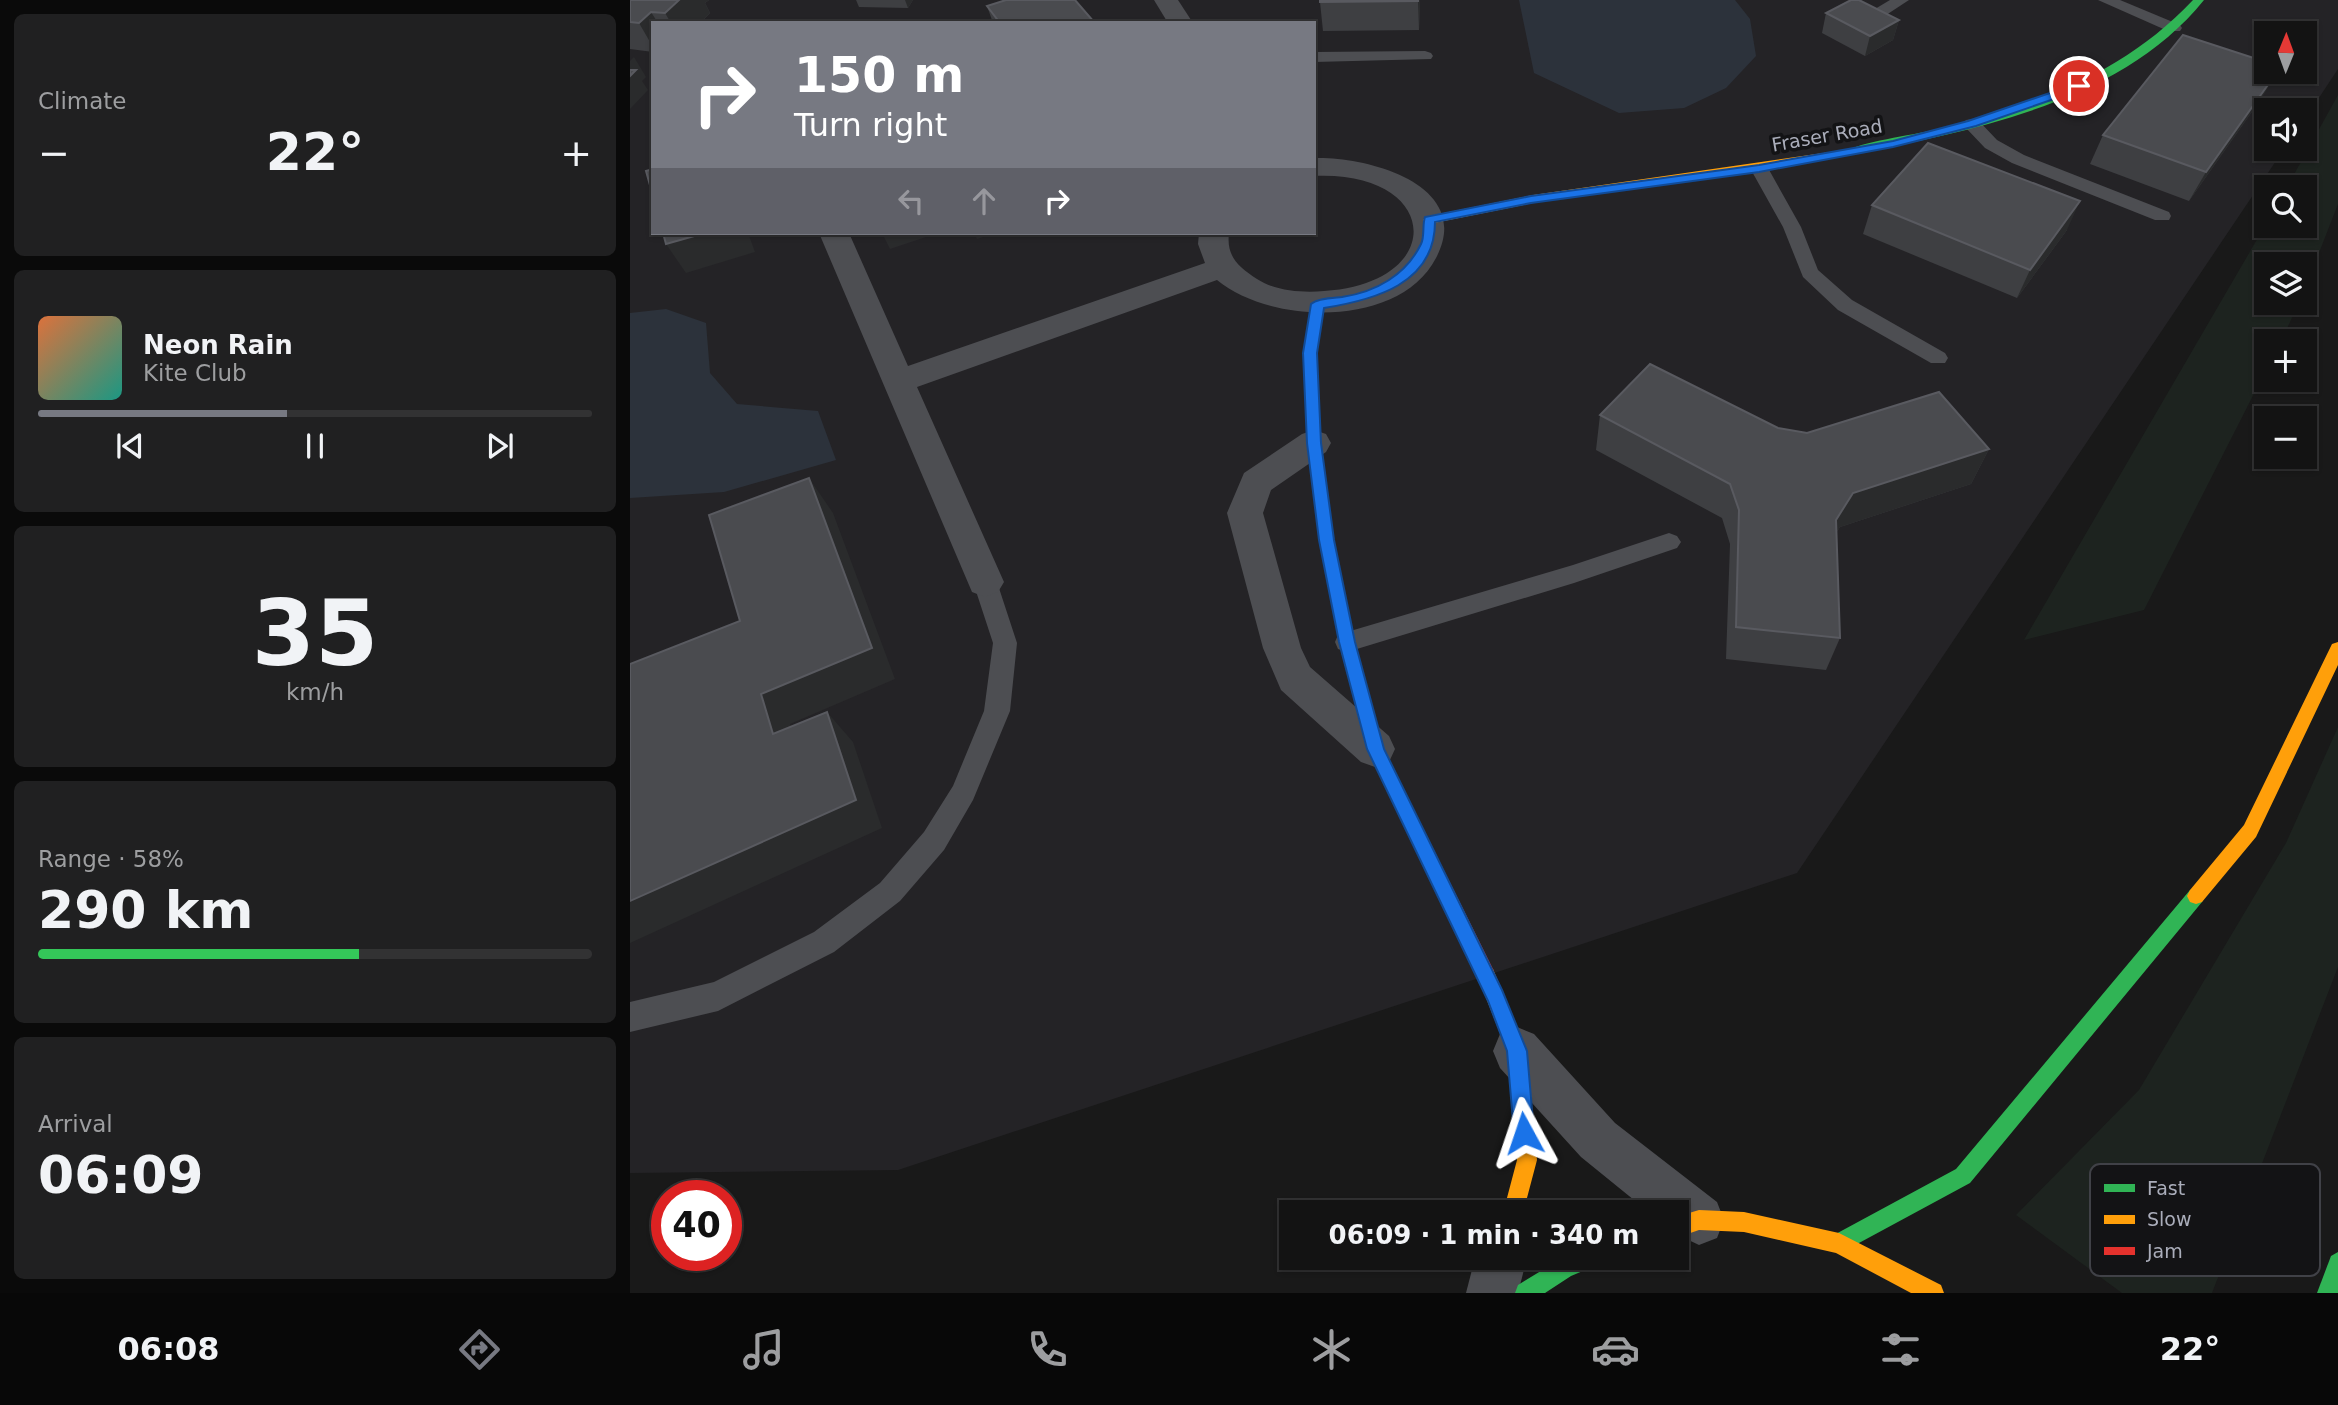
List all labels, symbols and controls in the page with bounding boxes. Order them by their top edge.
north arrow [2254,21,2317,84]
map controls [2254,21,2317,469]
text: 150 m [794,47,964,104]
icon: right [679,49,770,140]
pin [2049,56,2109,116]
icon: arrive [2060,67,2098,105]
text: Climate [38,88,127,114]
button: sound [2254,98,2317,161]
text: Turn right [794,106,947,144]
street label: Fraser Road [1770,114,1884,156]
text: 22° [266,122,364,182]
text: − [38,131,70,175]
text: + [560,131,592,175]
button: search [2254,175,2317,238]
icon: left [892,182,930,220]
icon: ahead [965,182,1003,220]
icon: right [1038,182,1076,220]
button: layers [2254,252,2317,315]
button: + [2254,329,2317,392]
text: Neon Rain [143,330,293,360]
text: Kite Club [143,360,247,386]
button: − [2254,406,2317,469]
icon: previous [111,427,149,465]
icon: pause [296,427,334,465]
icon: next [481,427,519,465]
text: 35 [252,581,378,686]
text: km/h [286,679,344,705]
text: Range · 58% [38,846,184,872]
text: 290 km [38,880,253,940]
position arrow [1487,1096,1561,1170]
text: Arrival [38,1111,113,1137]
text: 06:09 [38,1145,204,1205]
legend [2090,1164,2320,1276]
text: Fast [2147,1177,2185,1199]
speed limit sign: 40 [651,1180,742,1271]
text: Slow [2147,1208,2192,1230]
text: 06:09 · 1 min · 340 m [1329,1220,1639,1250]
text: Jam [2146,1240,2183,1262]
icon: directions [455,1325,504,1374]
icon: music [739,1325,788,1374]
icon: phone [1023,1325,1072,1374]
icon: climate [1307,1325,1356,1374]
icon: car [1591,1325,1640,1374]
icon: filters [1876,1325,1925,1374]
text: 06:08 [118,1330,219,1368]
text: 22° [2160,1330,2220,1368]

